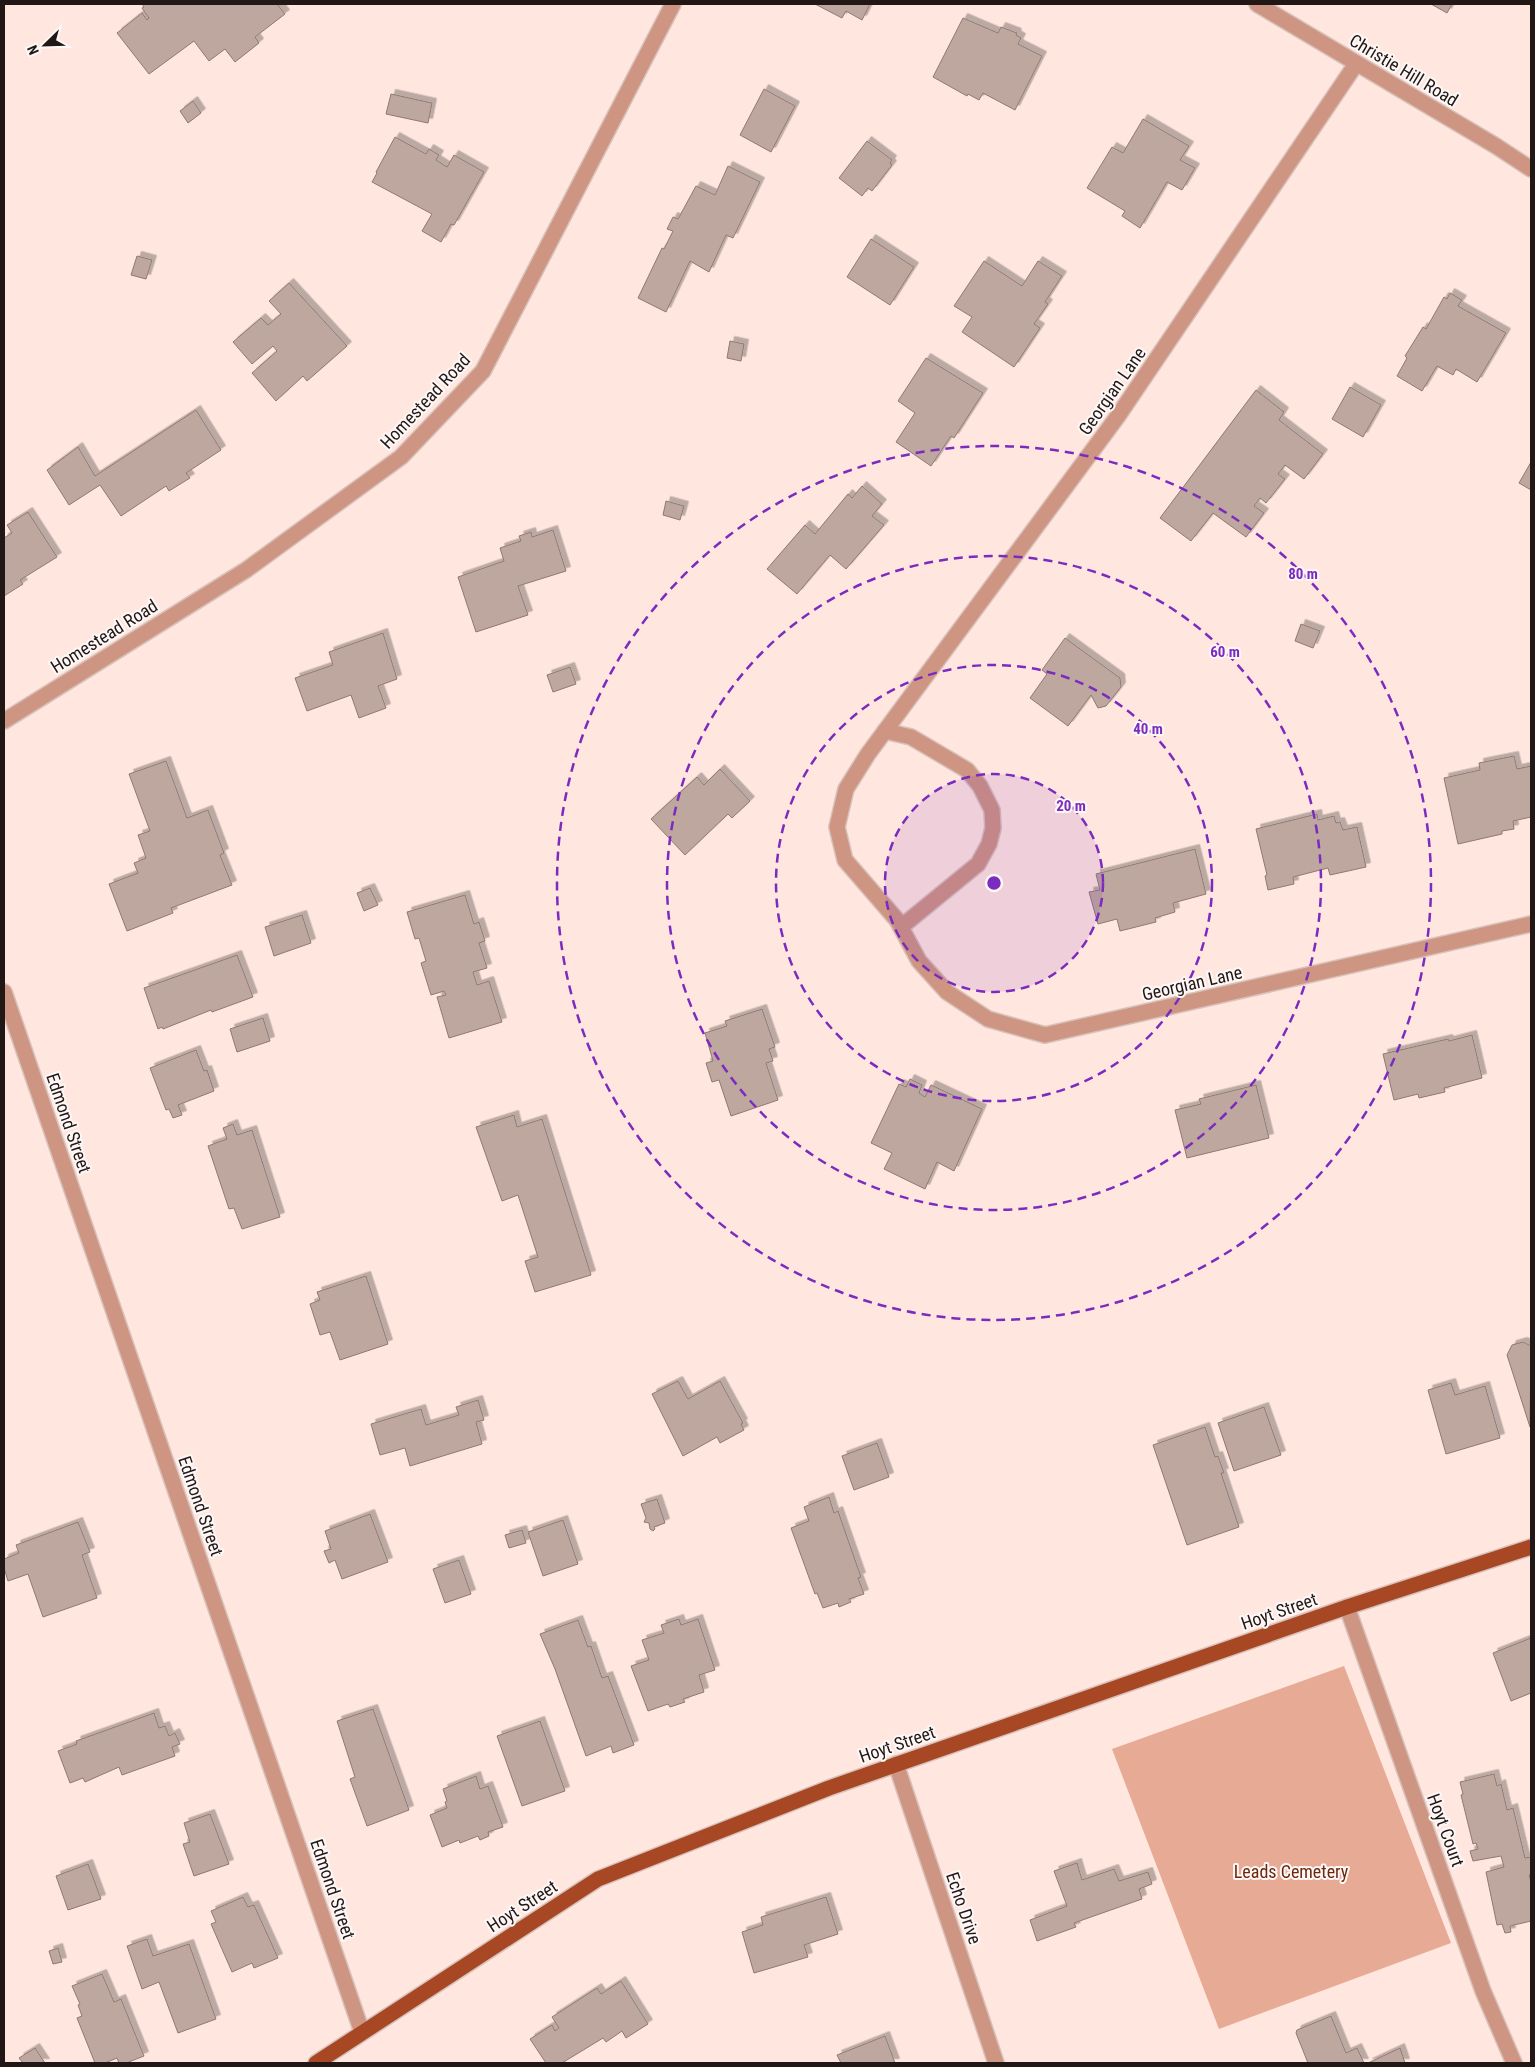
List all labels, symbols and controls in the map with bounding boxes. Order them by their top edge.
north arrow [20,20,70,70]
street label: Christie Hill Road [1346,29,1462,111]
text: N [24,43,42,57]
street label: Georgian Lane [1074,343,1150,439]
street label: Homestead Road [376,349,474,453]
text: 80 m [1288,565,1318,583]
street label: Homestead Road [47,595,161,677]
text: 60 m [1210,643,1240,661]
text: 40 m [1133,720,1163,738]
text: 20 m [1056,797,1086,815]
centre of rings [985,874,1003,892]
street label: Georgian Lane [1140,961,1244,1005]
street label: Edmond Street [42,1070,96,1176]
street label: Edmond Street [174,1453,228,1559]
street label: Hoyt Street [1238,1588,1320,1634]
street label: Hoyt Street [856,1721,938,1767]
street label: Hoyt Court [1423,1791,1469,1869]
street label: Edmond Street [306,1836,360,1942]
park label: Leads Cemetery [1234,1861,1349,1882]
street label: Echo Drive [942,1869,986,1947]
street label: Hoyt Street [483,1876,561,1936]

